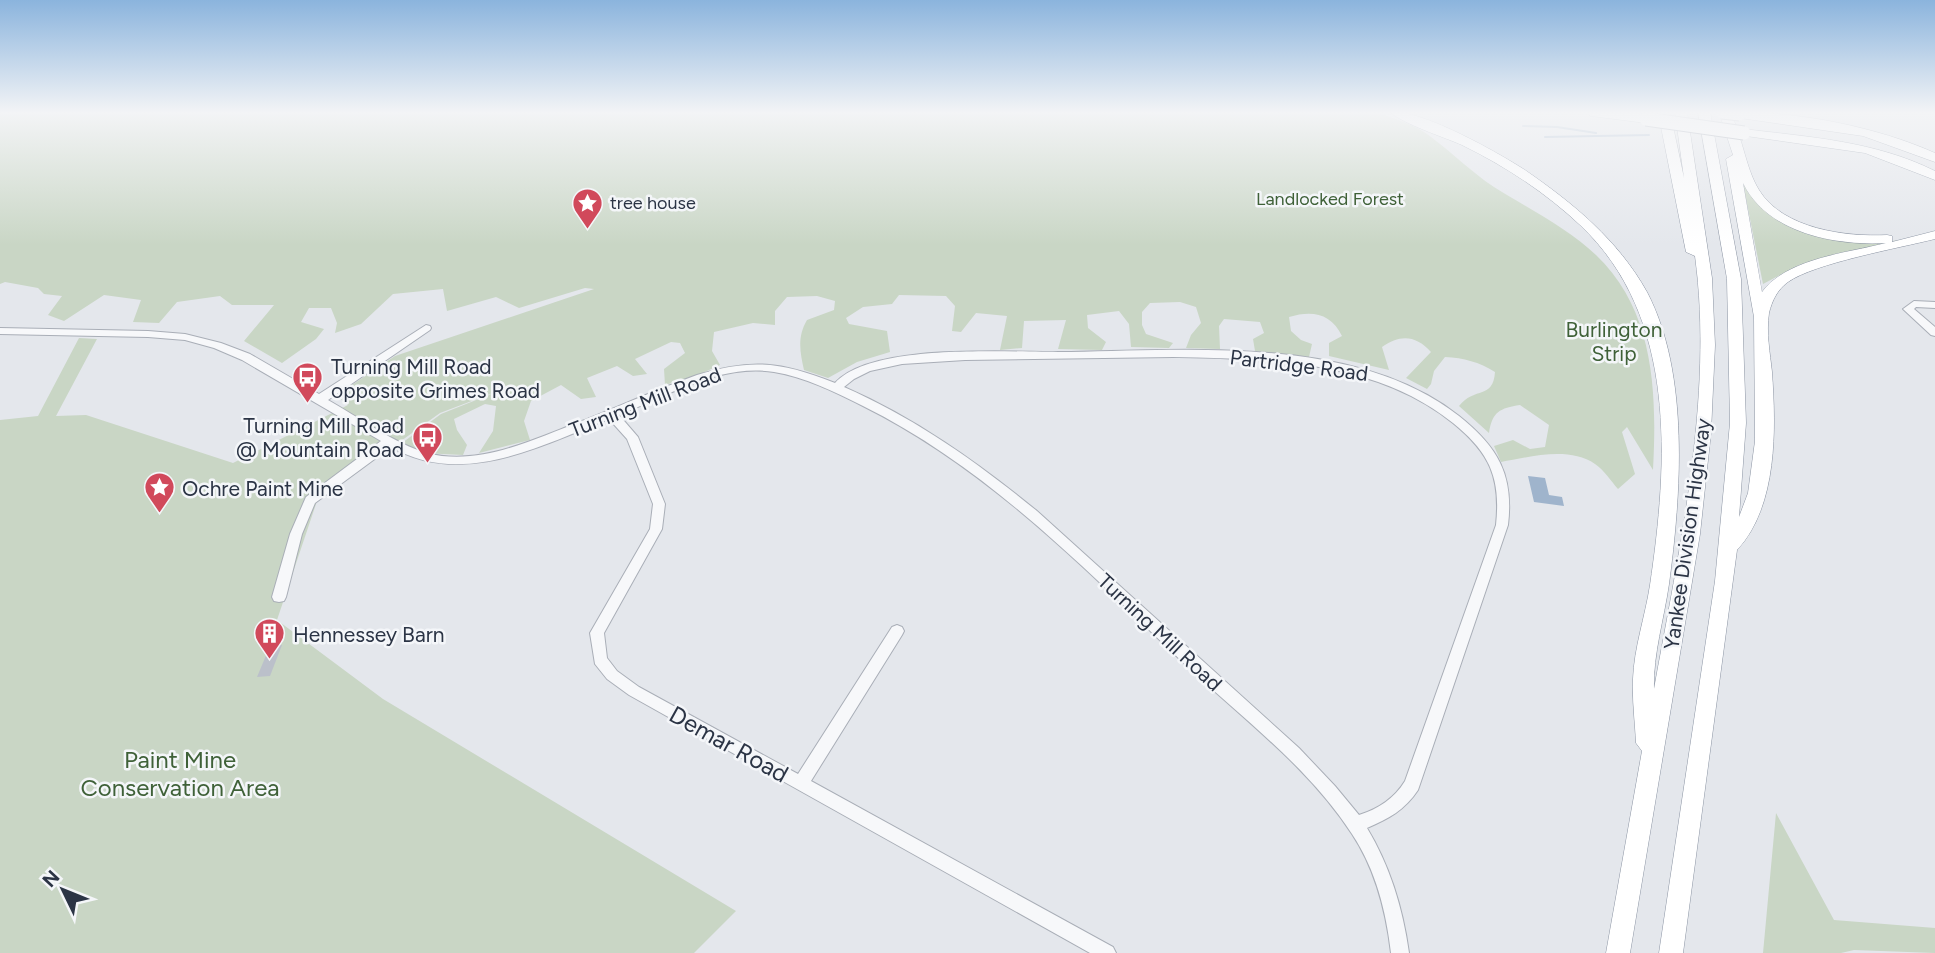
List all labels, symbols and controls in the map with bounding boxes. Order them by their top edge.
place icon: tree house [570,186,604,230]
park label: Landlocked Forest [1256,188,1404,210]
place label: tree house [610,192,696,214]
park label: Burlington Strip [1566,317,1662,366]
street label: Partridge Road [1228,344,1370,386]
place label: Turning Mill Road opposite Grimes Road [331,354,540,403]
bus stop icon: Turning Mill Road opposite Grimes Road [291,361,325,405]
street label: Turning Mill Road [566,362,724,442]
place label: Turning Mill Road @ Mountain Road [236,413,404,462]
street label: Yankee Division Highway [1658,417,1716,651]
bus stop icon: Turning Mill Road @ Mountain Road [410,420,444,464]
place icon: Ochre Paint Mine [142,471,176,515]
place label: Ochre Paint Mine [182,476,343,501]
street label: Turning Mill Road [1093,568,1227,696]
building icon: Hennessey Barn [253,617,287,661]
place label: Hennessey Barn [293,622,444,647]
street label: Demar Road [664,699,794,789]
park label: Paint Mine Conservation Area [80,745,280,802]
north arrow [28,855,98,925]
text: N [38,866,64,892]

